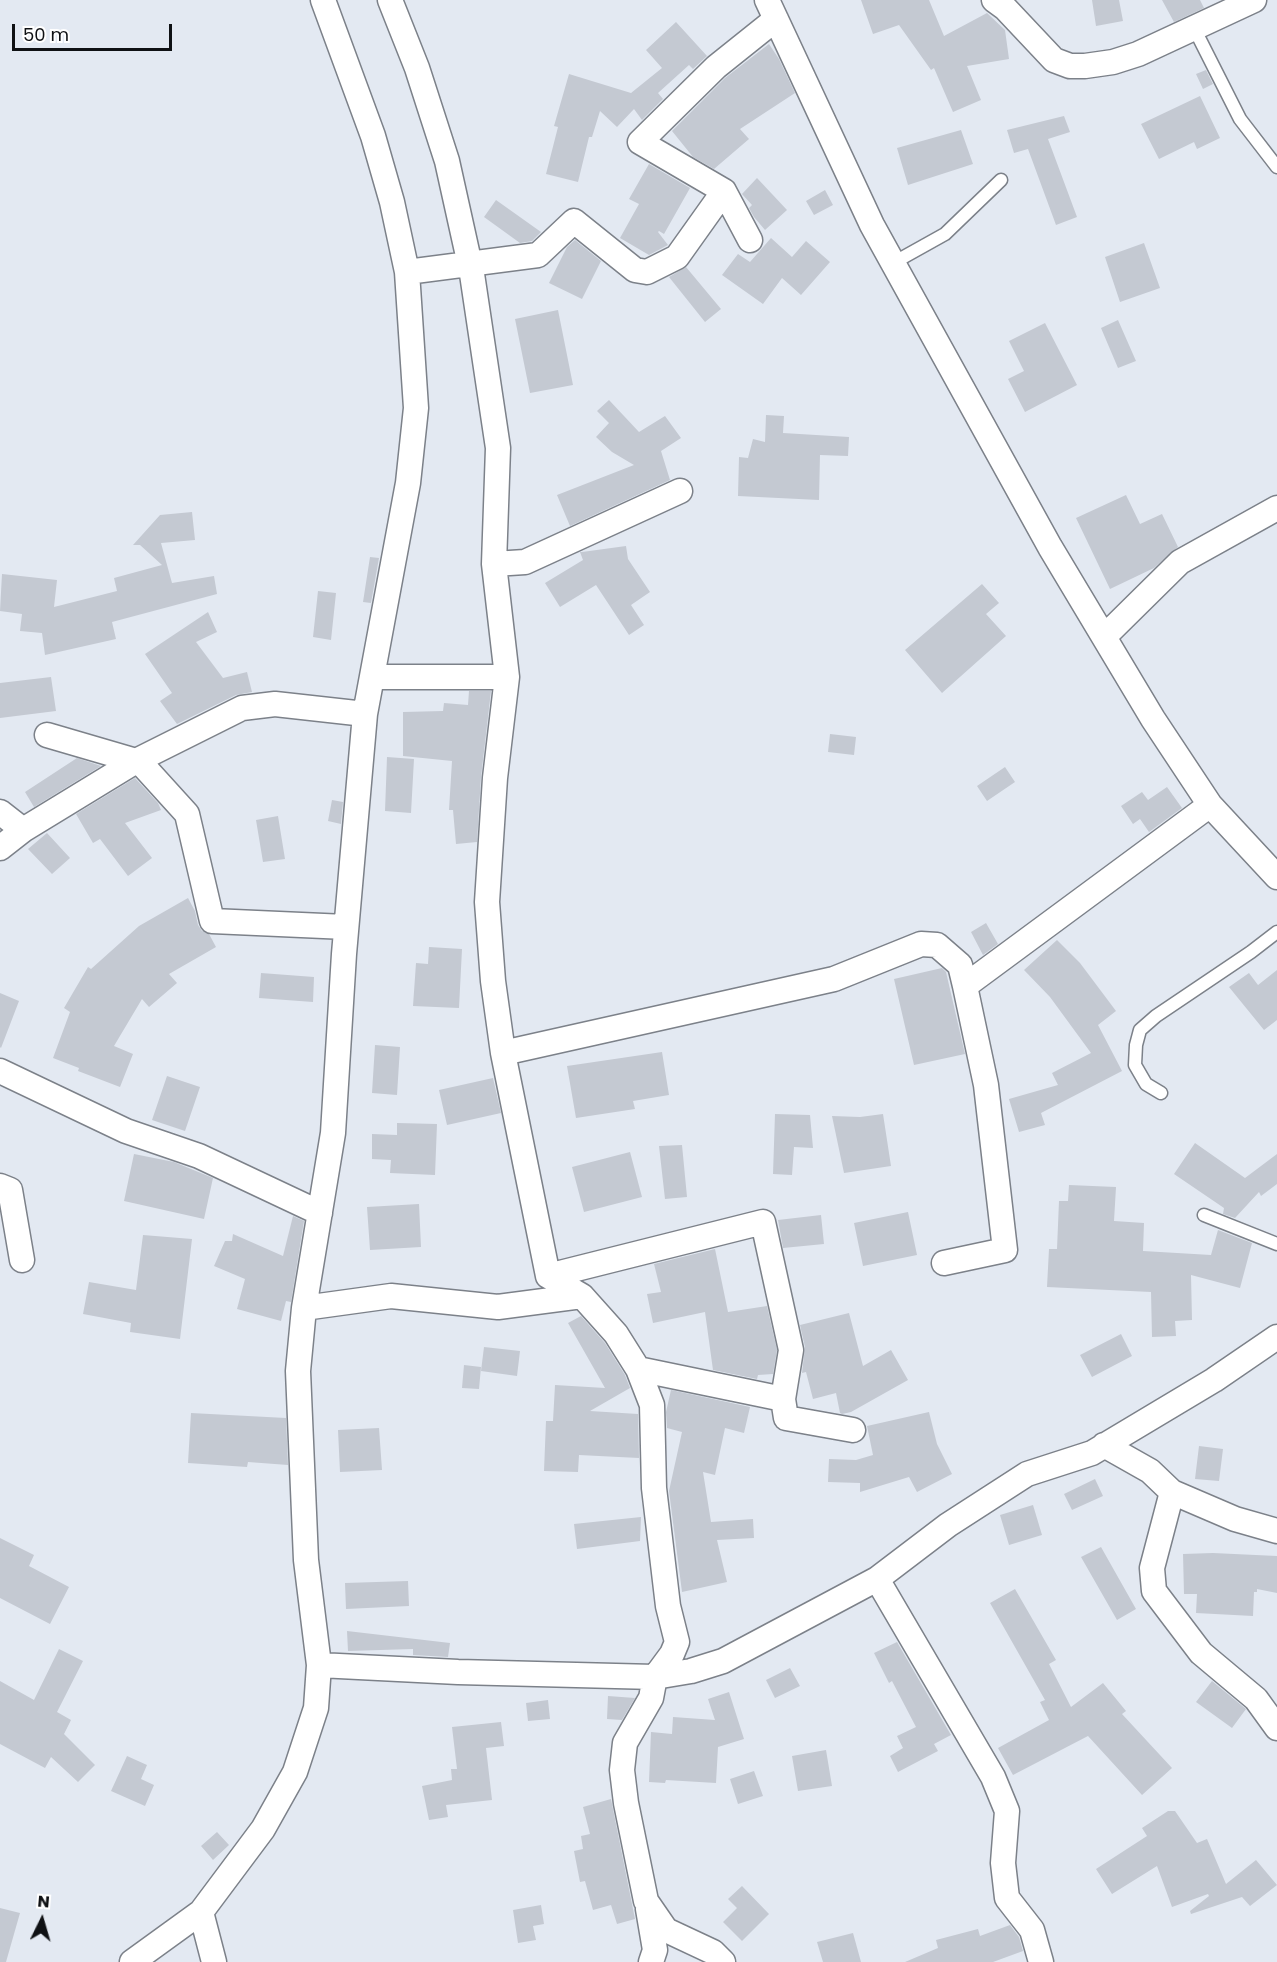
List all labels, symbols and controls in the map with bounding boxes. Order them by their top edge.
scale bar [15,12,176,50]
text: 50 m [23,22,69,47]
north arrow [12,1890,72,1950]
text: N [37,1890,51,1914]

